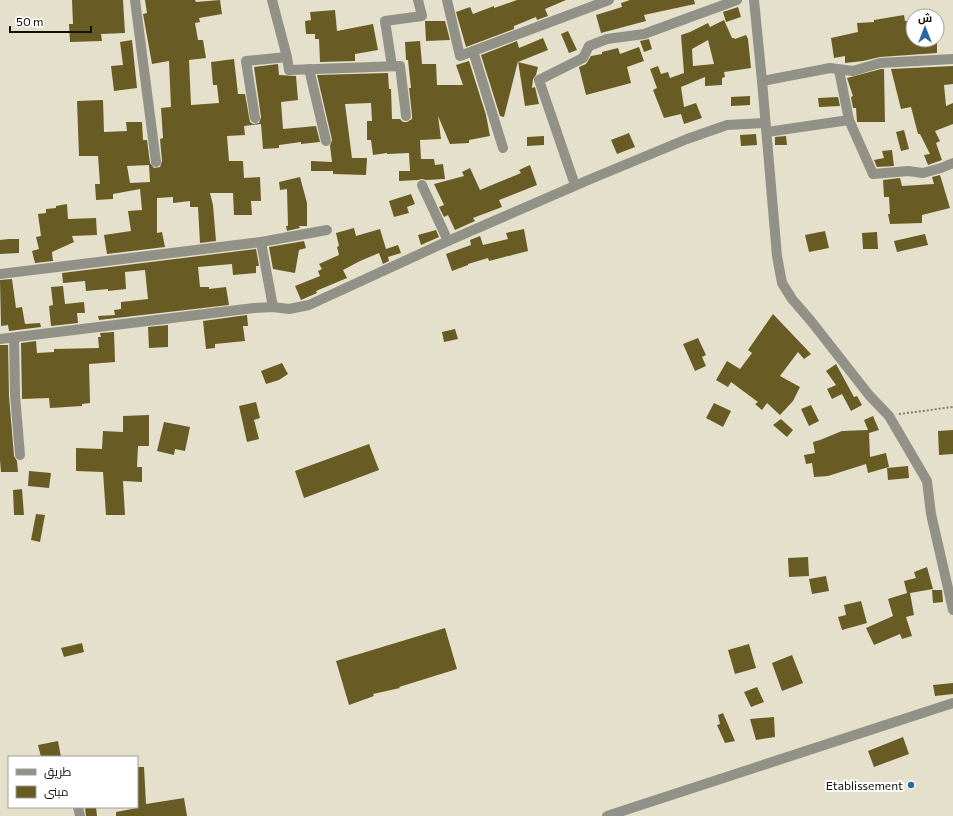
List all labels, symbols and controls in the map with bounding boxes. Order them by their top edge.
scale bar [10,8,91,34]
north arrow [905,8,945,48]
text: ش [918,11,932,25]
text: 50 m [16,14,44,28]
legend [8,756,138,808]
text: طريق [44,764,72,779]
place label: Etablissement [826,778,903,792]
marker: Etablissement [906,780,916,790]
text: مبنى [44,784,69,799]

